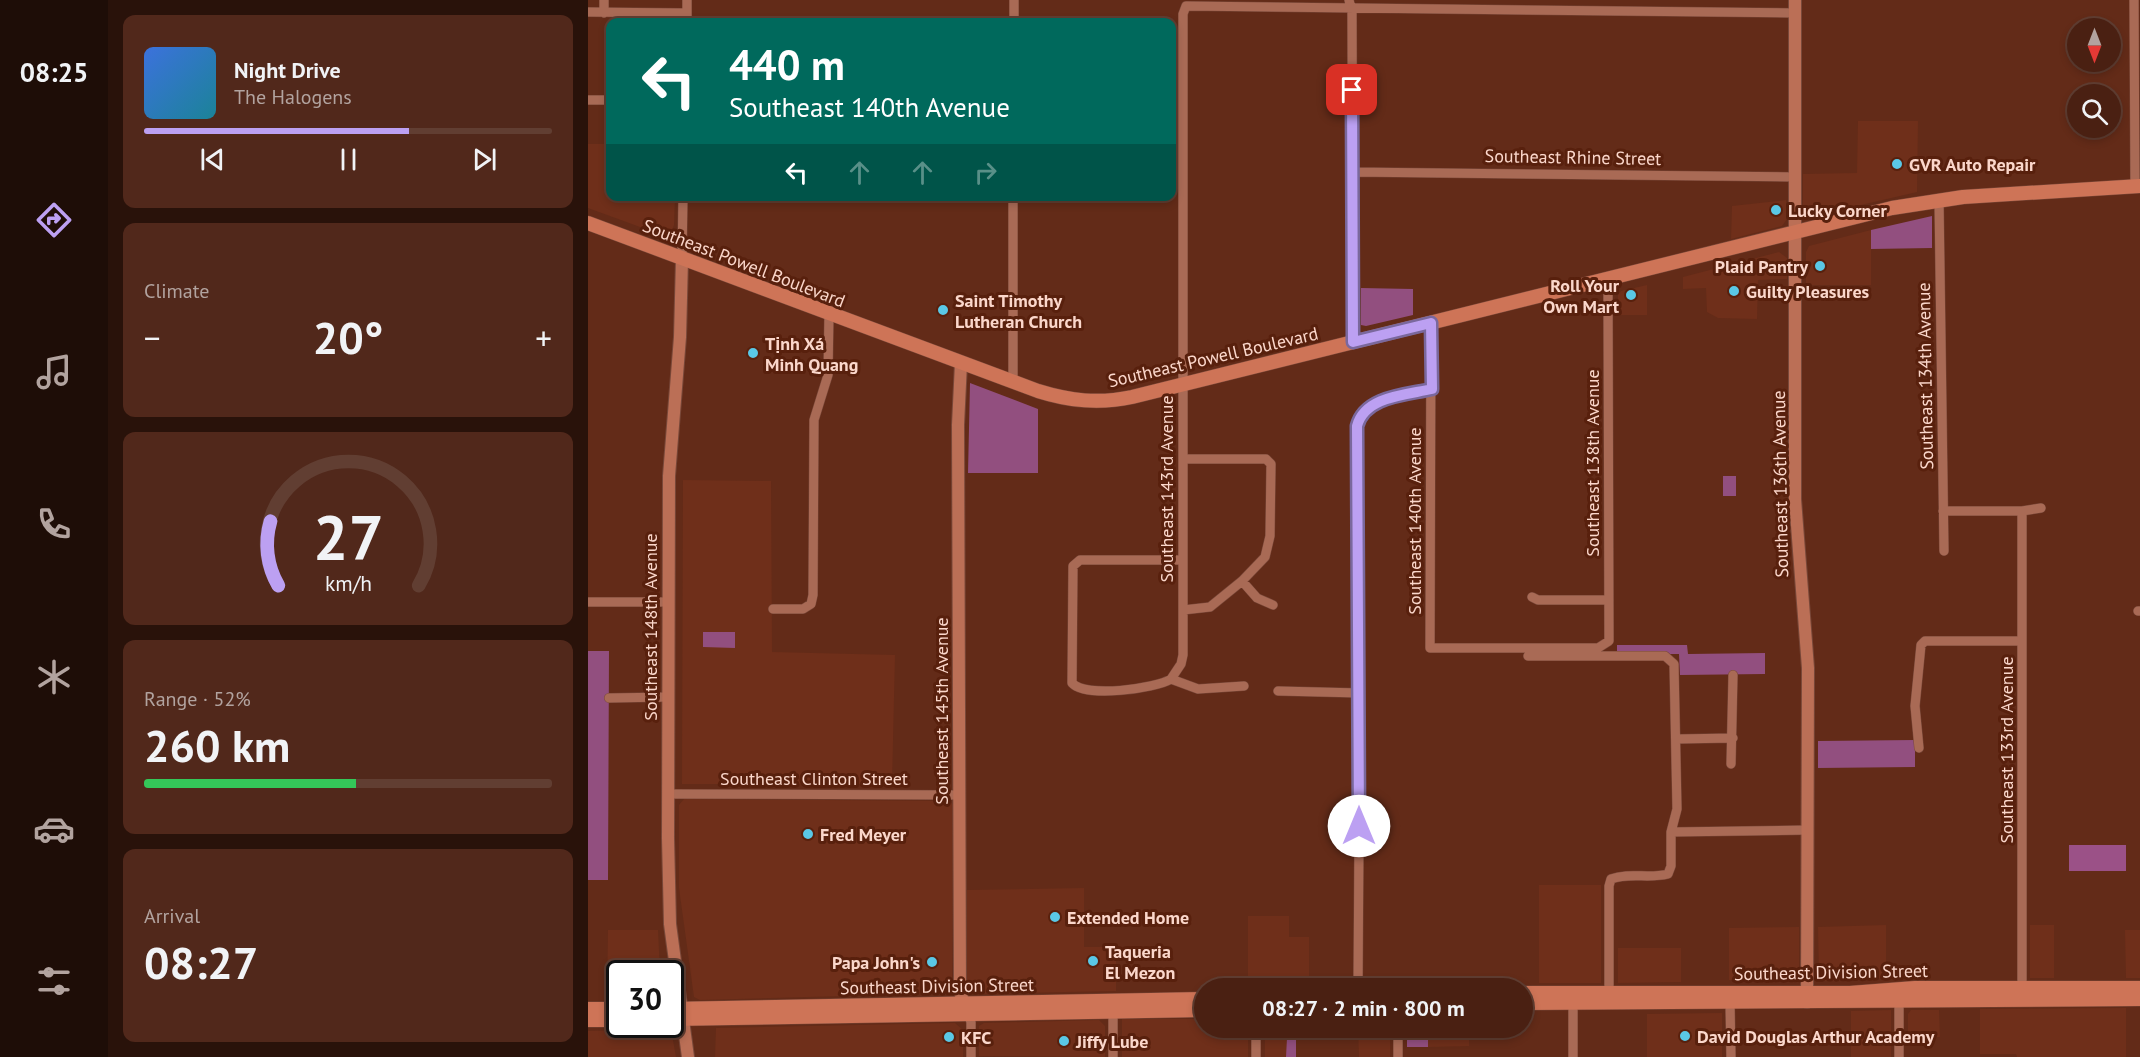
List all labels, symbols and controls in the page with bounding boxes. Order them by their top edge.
north arrow [2067,18,2121,72]
map controls [2067,18,2121,138]
text: 440 m [729,37,845,92]
icon: left [630,42,708,120]
text: 08:25 [20,55,88,89]
text: Night Drive [234,56,341,84]
pin [1326,64,1377,115]
icon: arrive [1335,73,1368,106]
text: The Halogens [234,84,352,110]
button: search [2067,84,2121,138]
text: Southeast 140th Avenue [729,90,1010,124]
icon: previous [196,143,229,176]
icon: pause [332,143,365,176]
icon: next [468,143,501,176]
street label: Southeast Rhine Street [1485,144,1661,170]
place label: GVR Auto Repair [1909,153,2036,176]
icon: left [780,156,813,189]
icon: ahead [843,156,876,189]
icon: ahead [906,156,939,189]
icon: right [969,156,1002,189]
marker: GVR Auto Repair [1890,157,1904,171]
icon: directions [33,199,75,241]
place label: Lucky Corner [1788,199,1887,222]
marker: Lucky Corner [1769,203,1783,217]
street label: Southeast Powell Boulevard [639,214,849,312]
place label: Plaid Pantry [1715,255,1808,278]
marker: Plaid Pantry [1813,259,1827,273]
place label: Roll Your Own Mart [1543,274,1620,318]
text: Climate [144,278,210,304]
place label: Guilty Pleasures [1746,280,1870,303]
street label: Southeast 134th Avenue [1912,282,1938,470]
marker: Guilty Pleasures [1727,284,1741,298]
marker: Roll Your Own Mart [1624,288,1638,302]
place label: Saint Timothy Lutheran Church [955,289,1082,333]
marker: Saint Timothy Lutheran Church [936,303,950,317]
text: 20° [313,308,383,366]
text: − [144,316,161,359]
text: + [535,316,552,359]
street label: Southeast Powell Boulevard [1106,322,1320,392]
place label: Tịnh Xá Minh Quang [765,332,858,376]
marker: Tịnh Xá Minh Quang [746,346,760,360]
icon: music [33,351,75,393]
street label: Southeast 138th Avenue [1581,369,1604,557]
street label: Southeast 136th Avenue [1767,390,1793,578]
street label: Southeast 143rd Avenue [1155,395,1178,583]
street label: Southeast 140th Avenue [1403,427,1426,615]
text: 27 [313,496,383,577]
icon: phone [33,503,75,545]
street label: Southeast 148th Avenue [639,533,662,721]
text: km/h [324,569,371,597]
street label: Southeast 145th Avenue [930,617,953,805]
icon: climate [33,656,75,698]
street label: Southeast 133rd Avenue [1995,656,2018,844]
text: Range · 52% [144,686,251,712]
text: 260 km [144,716,290,774]
street label: Southeast Clinton Street [720,767,908,790]
position arrow [1327,794,1391,858]
icon: car [33,808,75,850]
place label: Fred Meyer [820,823,907,846]
marker: Fred Meyer [801,827,815,841]
text: Arrival [144,903,200,929]
place label: Extended Home [1067,906,1189,929]
marker: Extended Home [1048,910,1062,924]
text: 08:27 [144,933,258,991]
place label: Taqueria El Mezon [1105,940,1175,984]
place label: Papa John's [832,951,920,974]
marker: Taqueria El Mezon [1086,954,1100,968]
marker: Papa John's [925,955,939,969]
street label: Southeast Division Street [1734,959,1928,985]
icon: filters [33,960,75,1002]
speed limit sign: 30 [606,960,684,1038]
street label: Southeast Division Street [840,973,1034,999]
text: 08:27 · 2 min · 800 m [1262,994,1465,1022]
place label: David Douglas Arthur Academy [1697,1025,1935,1048]
place label: KFC [961,1026,991,1049]
marker: David Douglas Arthur Academy [1678,1029,1692,1043]
marker: KFC [942,1030,956,1044]
place label: Jiffy Lube [1075,1030,1148,1053]
marker: Jiffy Lube [1057,1034,1071,1048]

